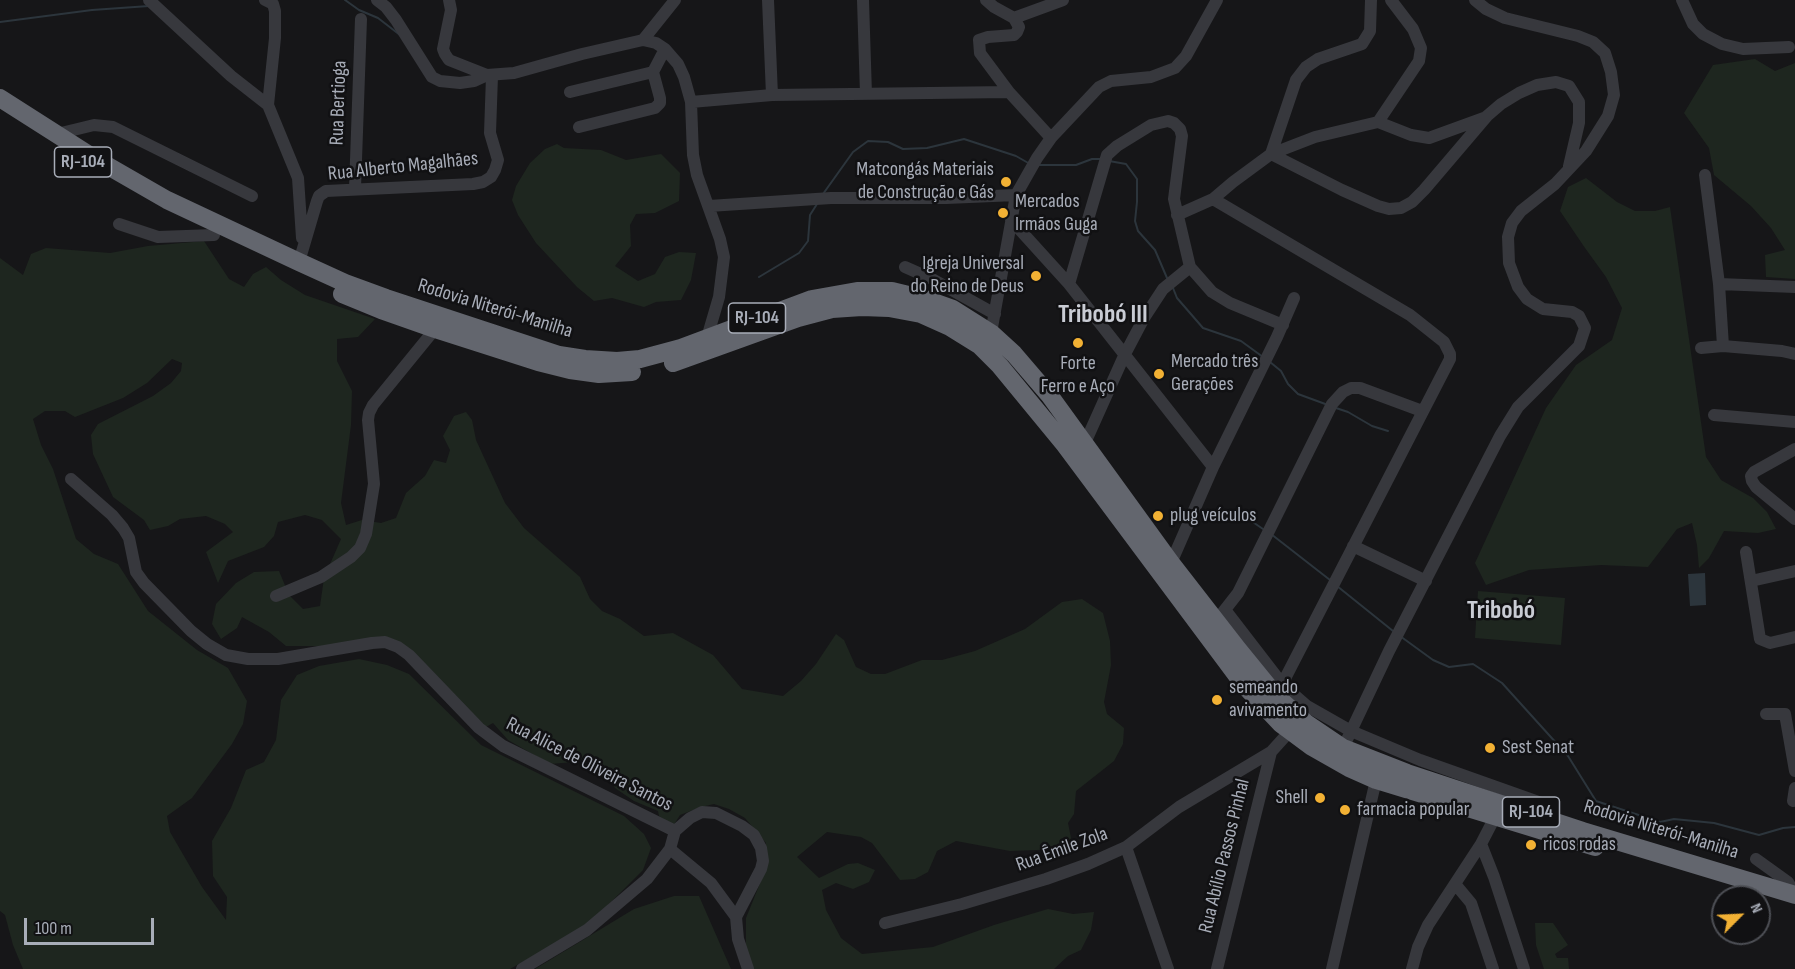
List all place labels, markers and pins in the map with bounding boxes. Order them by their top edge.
place label: Matcongás Materiais de Construção e Gás [856,158,994,205]
marker: Matcongás Materiais de Construção e Gás [999,175,1013,189]
place label: Mercados Irmãos Guga [1015,190,1098,237]
marker: Mercados Irmãos Guga [996,206,1010,220]
place label: Igreja Universal do Reino de Deus [910,252,1024,299]
marker: Igreja Universal do Reino de Deus [1029,269,1043,283]
marker: Forte Ferro e Aço [1071,336,1085,350]
place label: Mercado três Gerações [1171,350,1258,397]
place label: Forte Ferro e Aço [1041,352,1115,399]
marker: Mercado três Gerações [1152,367,1166,381]
place label: plug veículos [1170,504,1256,528]
marker: plug veículos [1151,509,1165,523]
place label: semeando avivamento [1229,676,1307,723]
marker: semeando avivamento [1210,693,1224,707]
place label: Sest Senat [1502,736,1574,760]
marker: Sest Senat [1483,741,1497,755]
place label: Shell [1275,786,1308,810]
marker: Shell [1313,791,1327,805]
place label: farmacia popular [1357,798,1470,822]
marker: farmacia popular [1338,803,1352,817]
place label: ricos rodas [1543,833,1616,857]
marker: ricos rodas [1524,838,1538,852]

